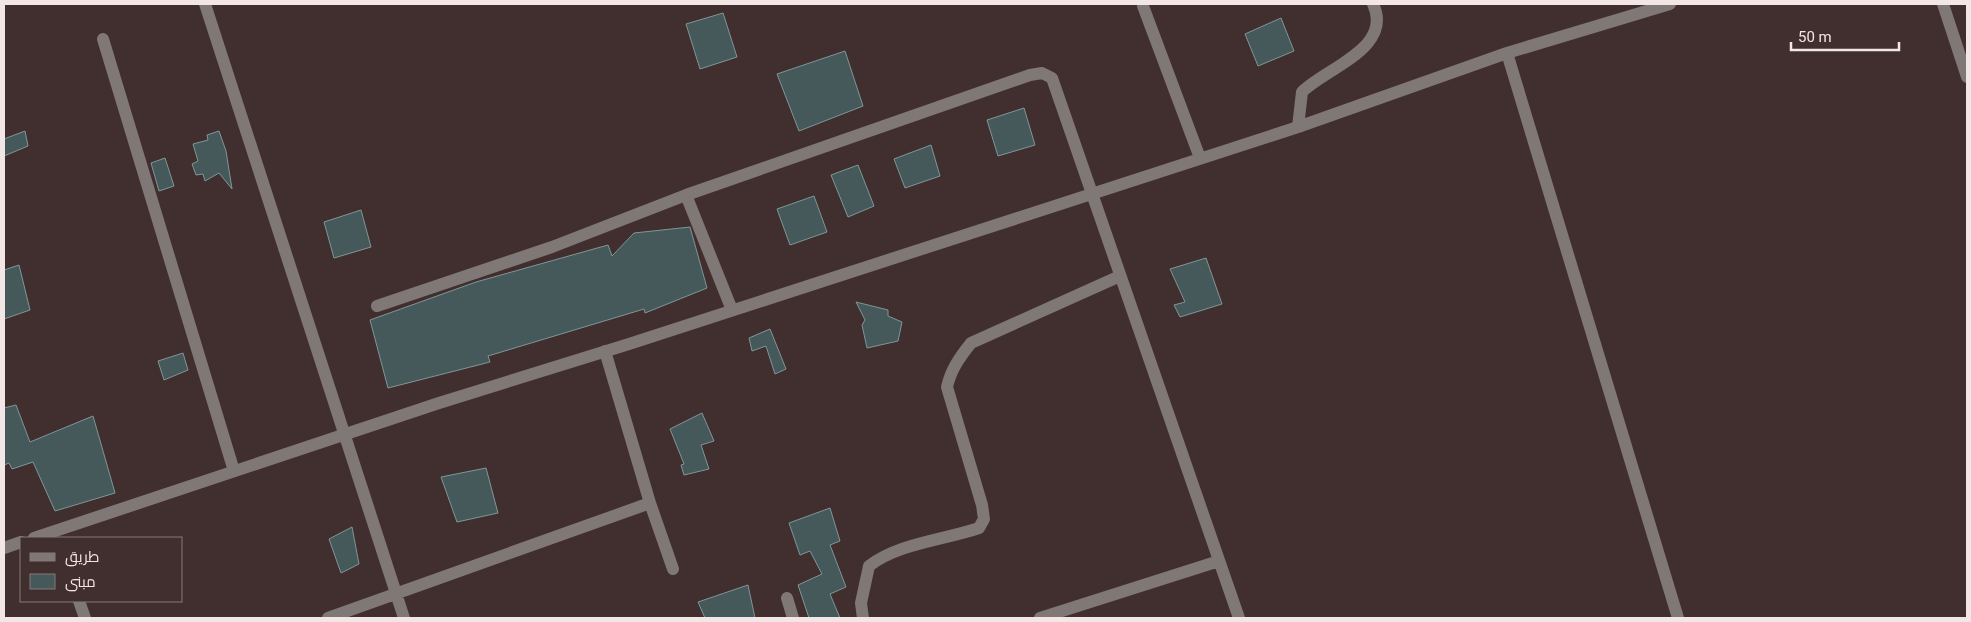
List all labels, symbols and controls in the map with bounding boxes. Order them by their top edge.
scale bar [1791,20,1898,52]
text: 50 m [1798,28,1832,46]
legend [20,537,182,602]
text: طريق [65,548,99,567]
text: مبنى [65,573,96,592]

